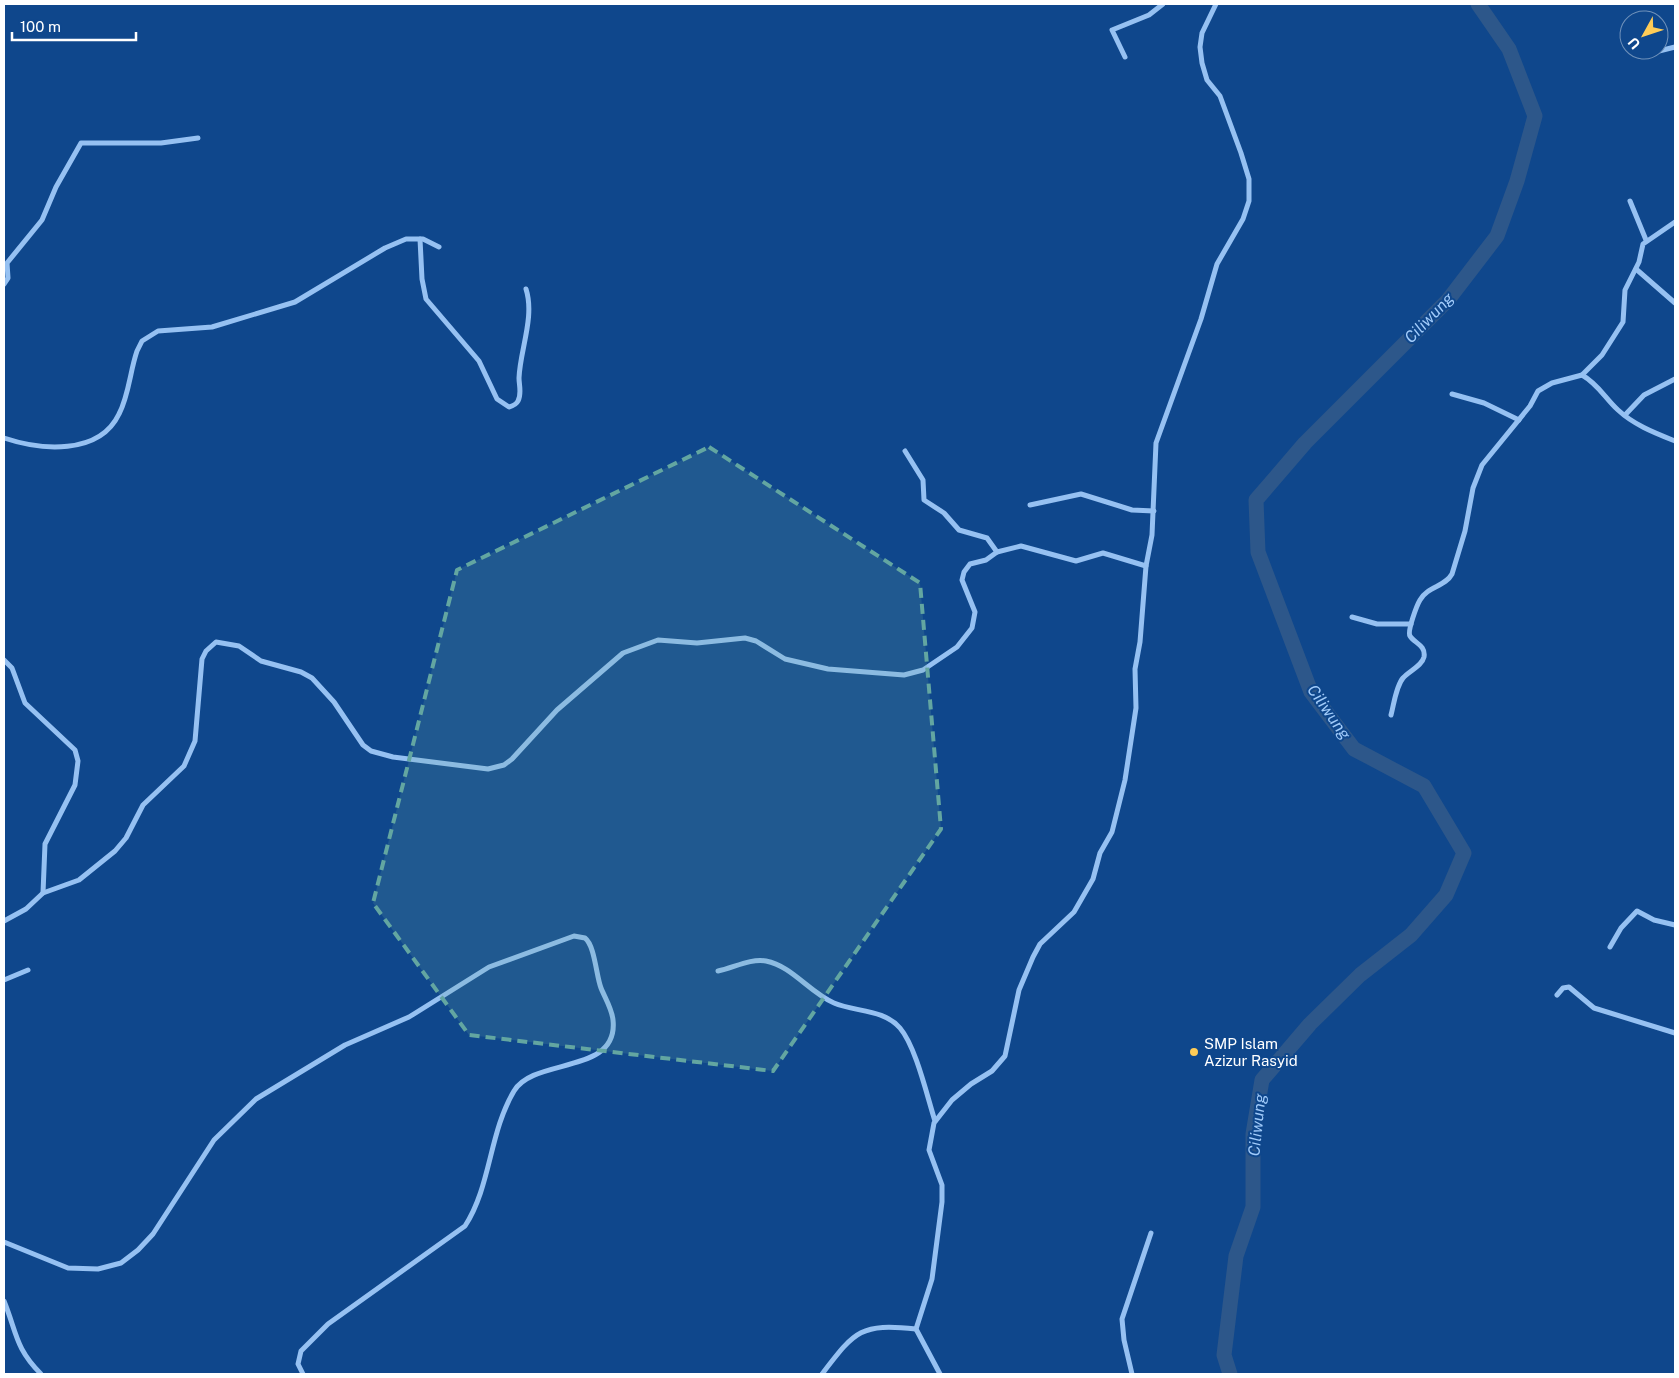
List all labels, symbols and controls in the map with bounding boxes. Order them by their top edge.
scale bar [12,10,136,42]
north arrow [1619,10,1669,60]
text: 100 m [20,18,61,35]
text: U [1625,34,1643,52]
water label: Ciliwung [1400,289,1458,347]
water label: Ciliwung [1303,681,1355,744]
place label: SMP Islam Azizur Rasyid [1204,1035,1298,1069]
marker: SMP Islam Azizur Rasyid [1188,1046,1200,1058]
water label: Ciliwung [1244,1092,1270,1157]

